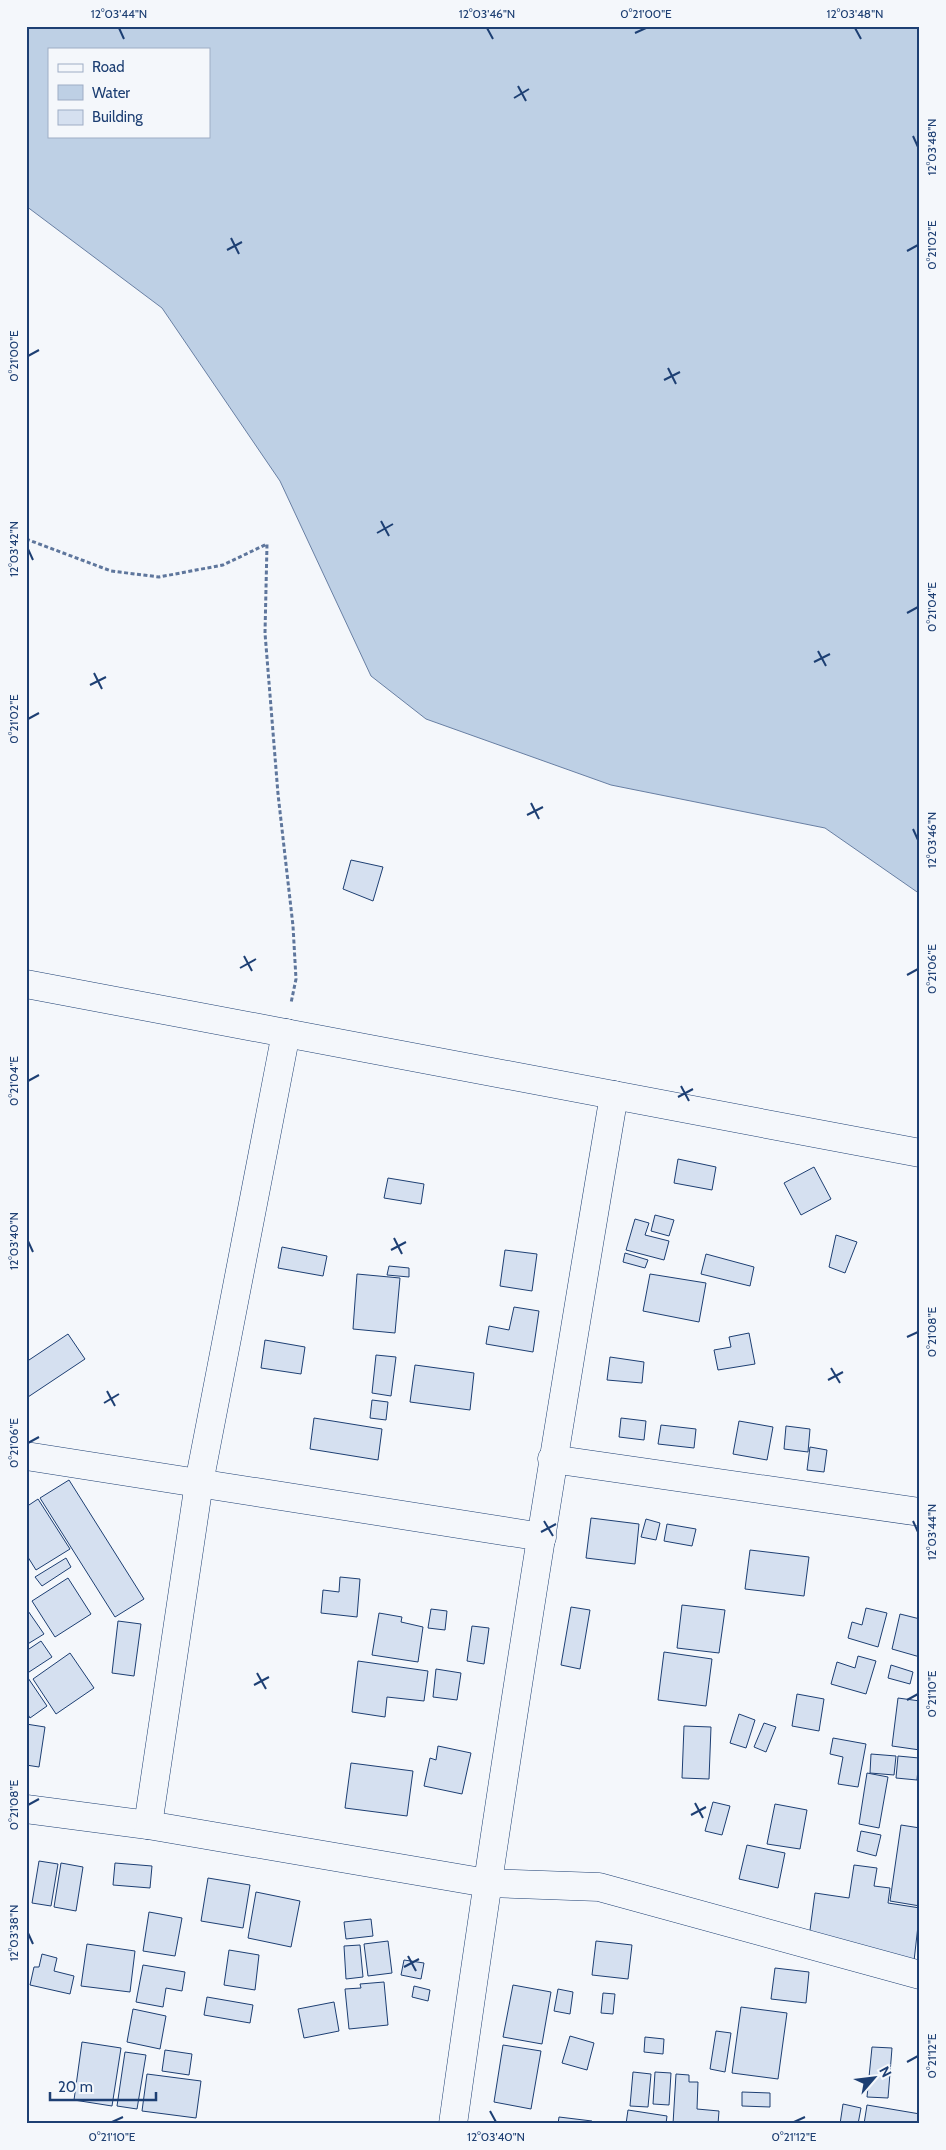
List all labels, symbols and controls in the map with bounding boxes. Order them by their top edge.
text: 12°03'44"N [91,6,147,21]
text: 12°03'46"N [459,6,515,21]
text: 0°21'00"E [620,6,672,21]
text: 12°03'48"N [827,6,883,21]
legend [48,48,210,138]
text: Road [92,58,125,76]
text: Water [92,84,130,102]
text: Building [92,108,143,126]
text: 12°03'48"N [924,119,939,175]
text: 0°21'02"E [924,220,939,270]
text: 0°21'00"E [6,330,21,382]
text: 12°03'42"N [6,521,21,577]
text: 0°21'04"E [924,582,939,632]
text: 0°21'02"E [6,694,21,744]
text: 12°03'46"N [924,812,939,868]
text: 0°21'06"E [924,944,939,994]
text: 0°21'04"E [6,1056,21,1106]
text: 12°03'40"N [6,1212,21,1270]
text: 0°21'08"E [924,1307,939,1357]
text: 0°21'06"E [6,1418,21,1468]
text: 12°03'44"N [924,1504,939,1560]
text: 0°21'10"E [924,1670,939,1717]
text: 0°21'08"E [6,1780,21,1830]
text: 12°03'38"N [6,1905,21,1961]
text: 0°21'12"E [924,2033,939,2078]
north arrow [848,2052,898,2102]
text: N [875,2063,896,2080]
scale bar [50,2070,156,2102]
text: 20 m [58,2078,93,2096]
text: 0°21'10"E [89,2129,136,2144]
text: 12°03'40"N [467,2129,525,2144]
text: 0°21'12"E [772,2129,817,2144]

